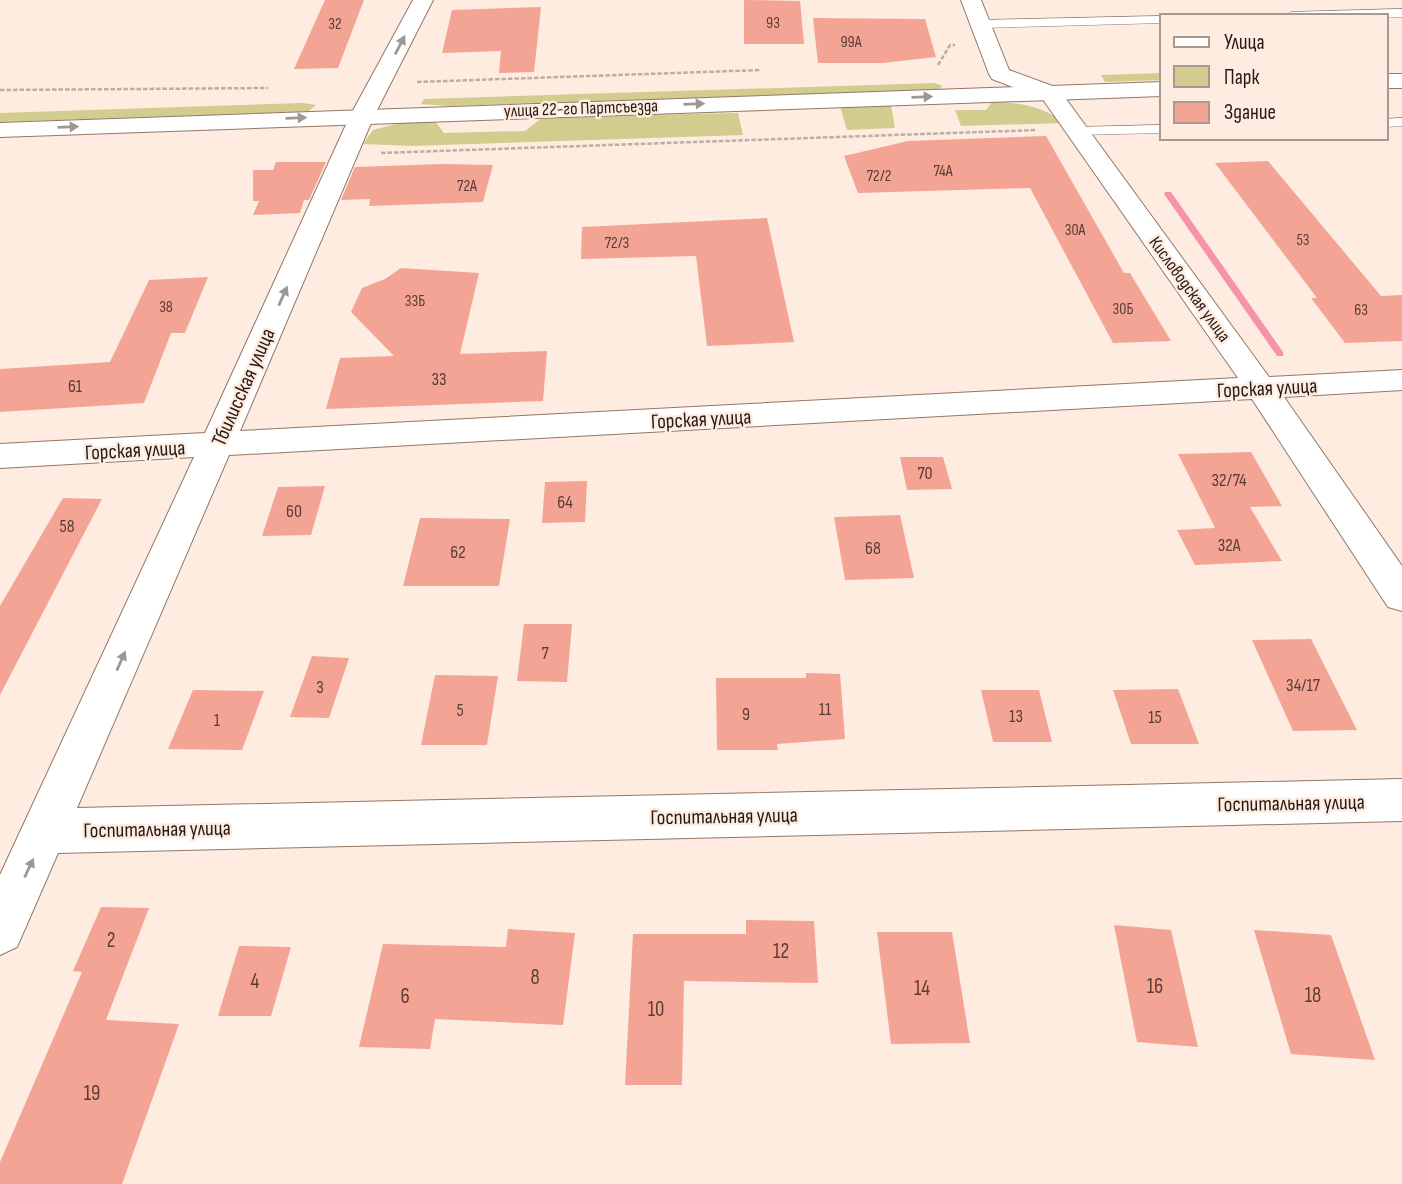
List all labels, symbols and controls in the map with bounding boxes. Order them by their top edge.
house number: 93 [766,14,780,33]
legend [1160,14,1388,140]
house number: 32 [328,15,342,34]
text: Улица [1224,30,1265,55]
house number: 99А [840,33,862,52]
one-way arrow [393,35,405,55]
text: Парк [1224,65,1259,90]
one-way arrow [911,91,933,103]
street label: улица 22-го Партсъезда [504,95,659,122]
one-way arrow [684,99,706,110]
text: Здание [1224,100,1276,125]
one-way arrow [285,113,307,124]
one-way arrow [57,122,79,133]
house number: 74А [933,162,953,181]
house number: 72/2 [867,167,891,186]
house number: 72А [457,177,477,196]
house number: 30А [1065,221,1085,240]
house number: 53 [1296,231,1310,250]
street label: Кисловодская улица [1144,233,1235,346]
house number: 72/3 [605,234,629,253]
one-way arrow [277,286,289,306]
house number: 33Б [405,292,425,311]
house number: 38 [159,298,173,317]
house number: 30Б [1113,300,1133,319]
house number: 63 [1354,301,1368,320]
street label: Тбилисская улица [206,324,281,450]
house number: 33 [431,369,447,390]
street label: Горская улица [1216,373,1318,404]
house number: 61 [68,376,83,397]
street label: Горская улица [650,404,752,435]
street label: Горская улица [84,435,186,466]
house number: 70 [917,463,933,484]
house number: 32/74 [1211,470,1247,491]
house number: 64 [557,492,573,513]
house number: 60 [286,501,302,522]
house number: 58 [59,516,75,537]
house number: 32А [1218,535,1241,556]
house number: 68 [865,538,881,559]
house number: 62 [450,542,466,563]
house number: 7 [541,643,549,664]
one-way arrow [116,650,127,671]
house number: 34/17 [1286,675,1321,696]
house number: 3 [316,677,324,698]
house number: 11 [819,699,832,720]
house number: 5 [456,700,464,721]
house number: 9 [742,704,750,725]
house number: 13 [1009,706,1023,727]
house number: 15 [1148,707,1162,728]
house number: 1 [214,710,221,731]
street label: Госпитальная улица [1217,790,1365,817]
street label: Госпитальная улица [650,803,798,830]
street label: Госпитальная улица [83,816,231,843]
one-way arrow [23,858,35,878]
house number: 2 [107,928,115,953]
house number: 12 [773,939,789,964]
house number: 8 [530,965,540,990]
house number: 4 [251,969,260,994]
house number: 16 [1147,974,1163,999]
house number: 14 [914,976,930,1001]
house number: 18 [1305,983,1321,1008]
house number: 6 [400,984,410,1009]
house number: 10 [648,997,664,1022]
house number: 19 [84,1081,100,1106]

